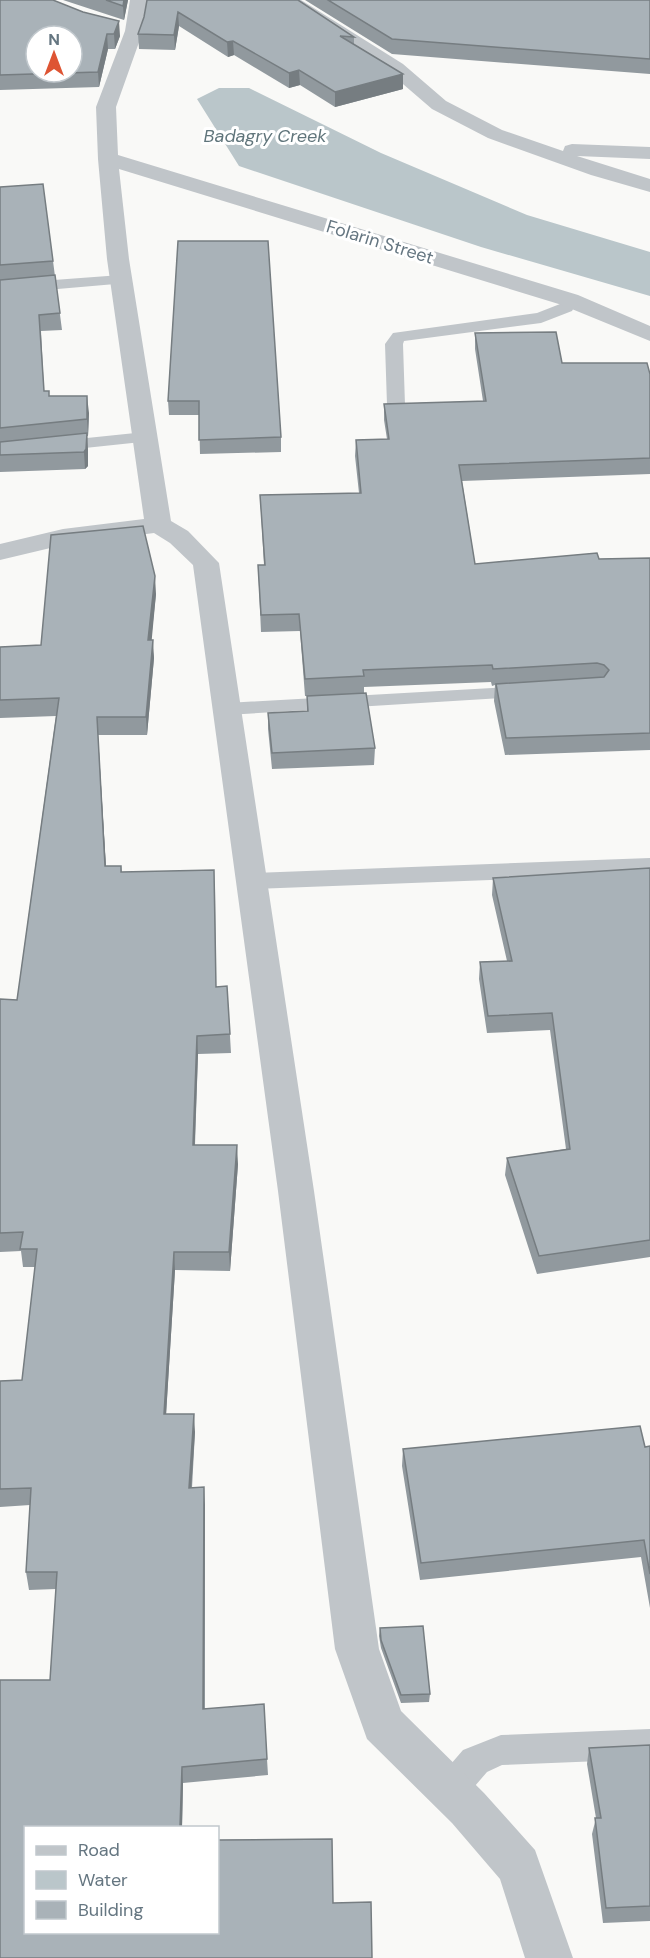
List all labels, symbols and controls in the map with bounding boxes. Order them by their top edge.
north arrow [24,24,84,84]
text: N [48,29,60,50]
water label: Badagry Creek [204,124,327,148]
street label: Folarin Street [323,214,437,270]
legend [24,1826,219,1934]
text: Road [78,1838,120,1862]
text: Water [78,1868,128,1892]
text: Building [78,1898,143,1922]

